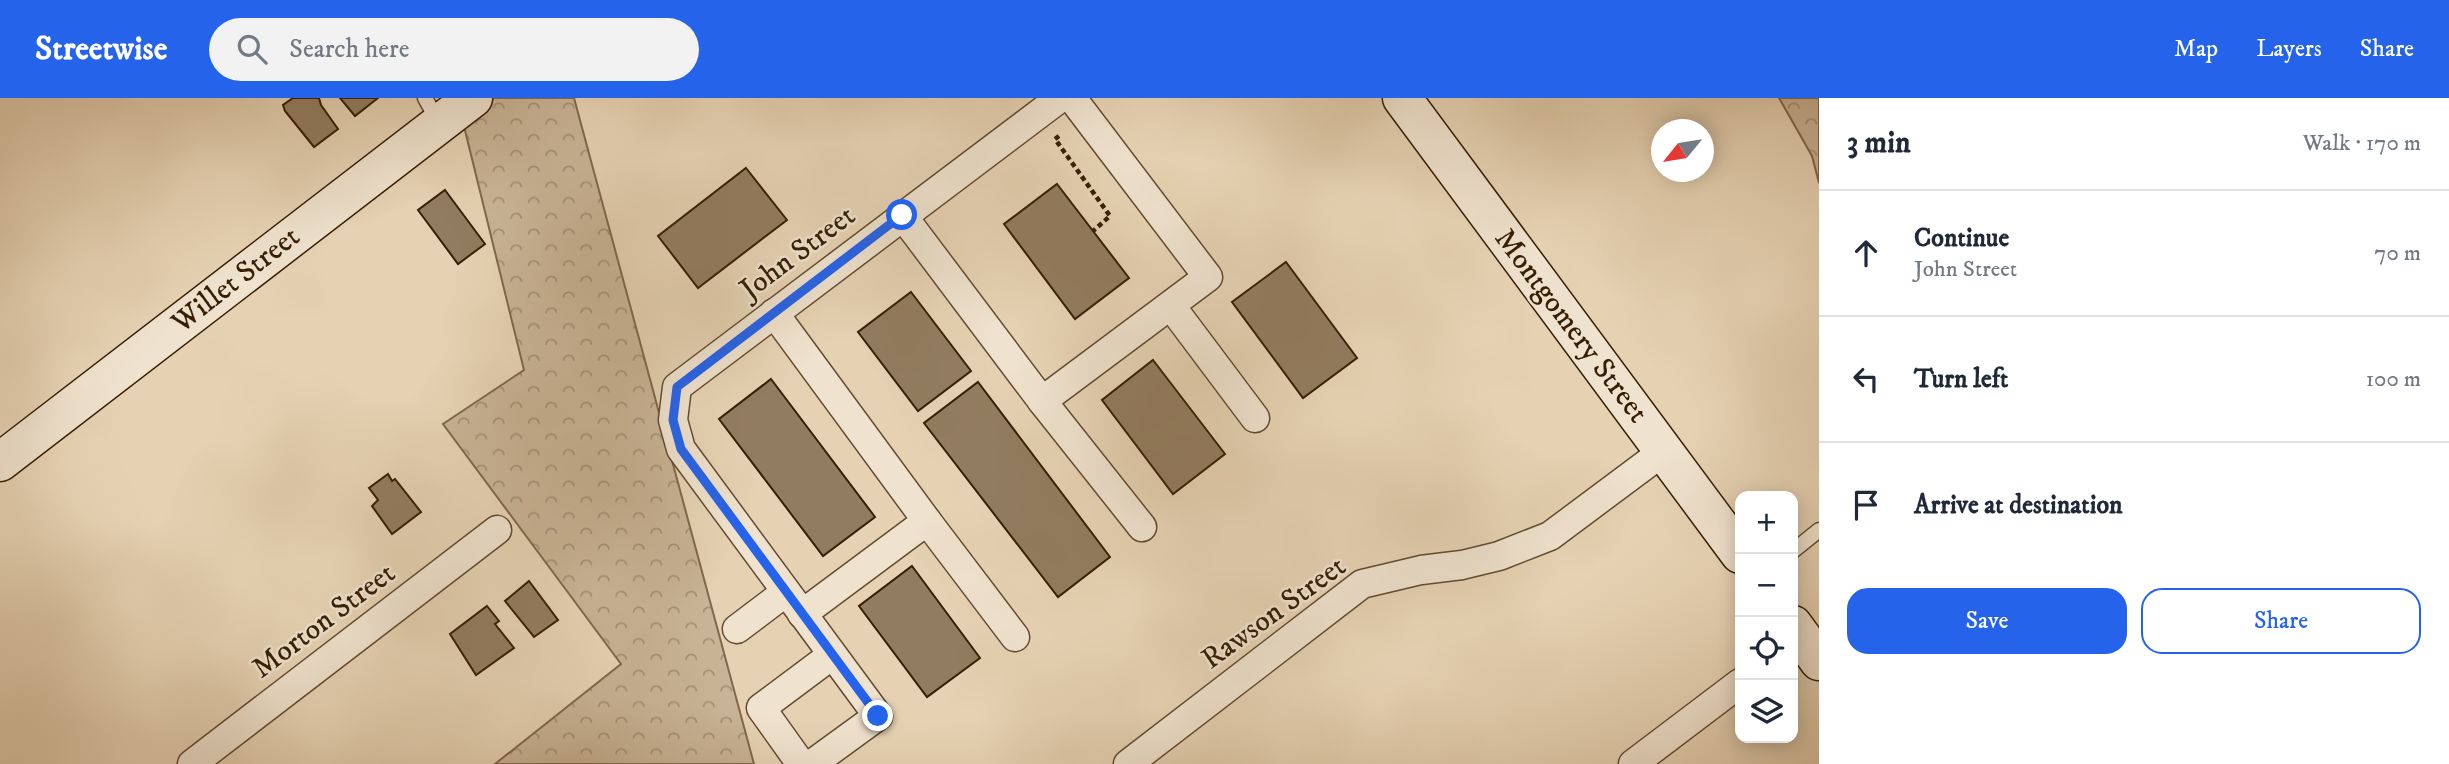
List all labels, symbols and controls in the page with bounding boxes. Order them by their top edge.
search box [209,18,699,81]
text: Streetwise [35,29,167,70]
icon: search [233,30,271,68]
text: Search here [289,33,409,66]
text: Map [2174,34,2218,64]
text: Layers [2256,34,2322,64]
text: Share [2360,34,2414,64]
north arrow [1651,119,1714,182]
text: 3 min [1847,125,1911,162]
text: Walk · 170 m [2303,129,2421,158]
street label: John Street [731,198,863,310]
route start [886,199,917,230]
street label: Willet Street [164,218,307,342]
street label: Montgomery Street [1486,222,1656,430]
text: Continue [1914,222,2009,255]
icon: ahead [1847,234,1885,272]
text: 70 m [2374,239,2421,268]
text: John Street [1914,255,2017,284]
icon: left [1847,360,1885,398]
text: Turn left [1914,363,2008,396]
text: 100 m [2366,365,2421,394]
icon: arrive [1847,486,1885,524]
text: Arrive at destination [1914,489,2123,522]
map controls [1735,491,1798,743]
button: + [1735,491,1798,554]
street label: Rawson Street [1195,548,1353,678]
button: − [1735,554,1798,617]
street label: Morton Street [245,555,403,687]
button: Save [1847,588,2127,654]
button: Share [2141,588,2421,654]
button: locate [1735,617,1798,680]
button: layers [1735,680,1798,743]
route end [862,700,893,731]

